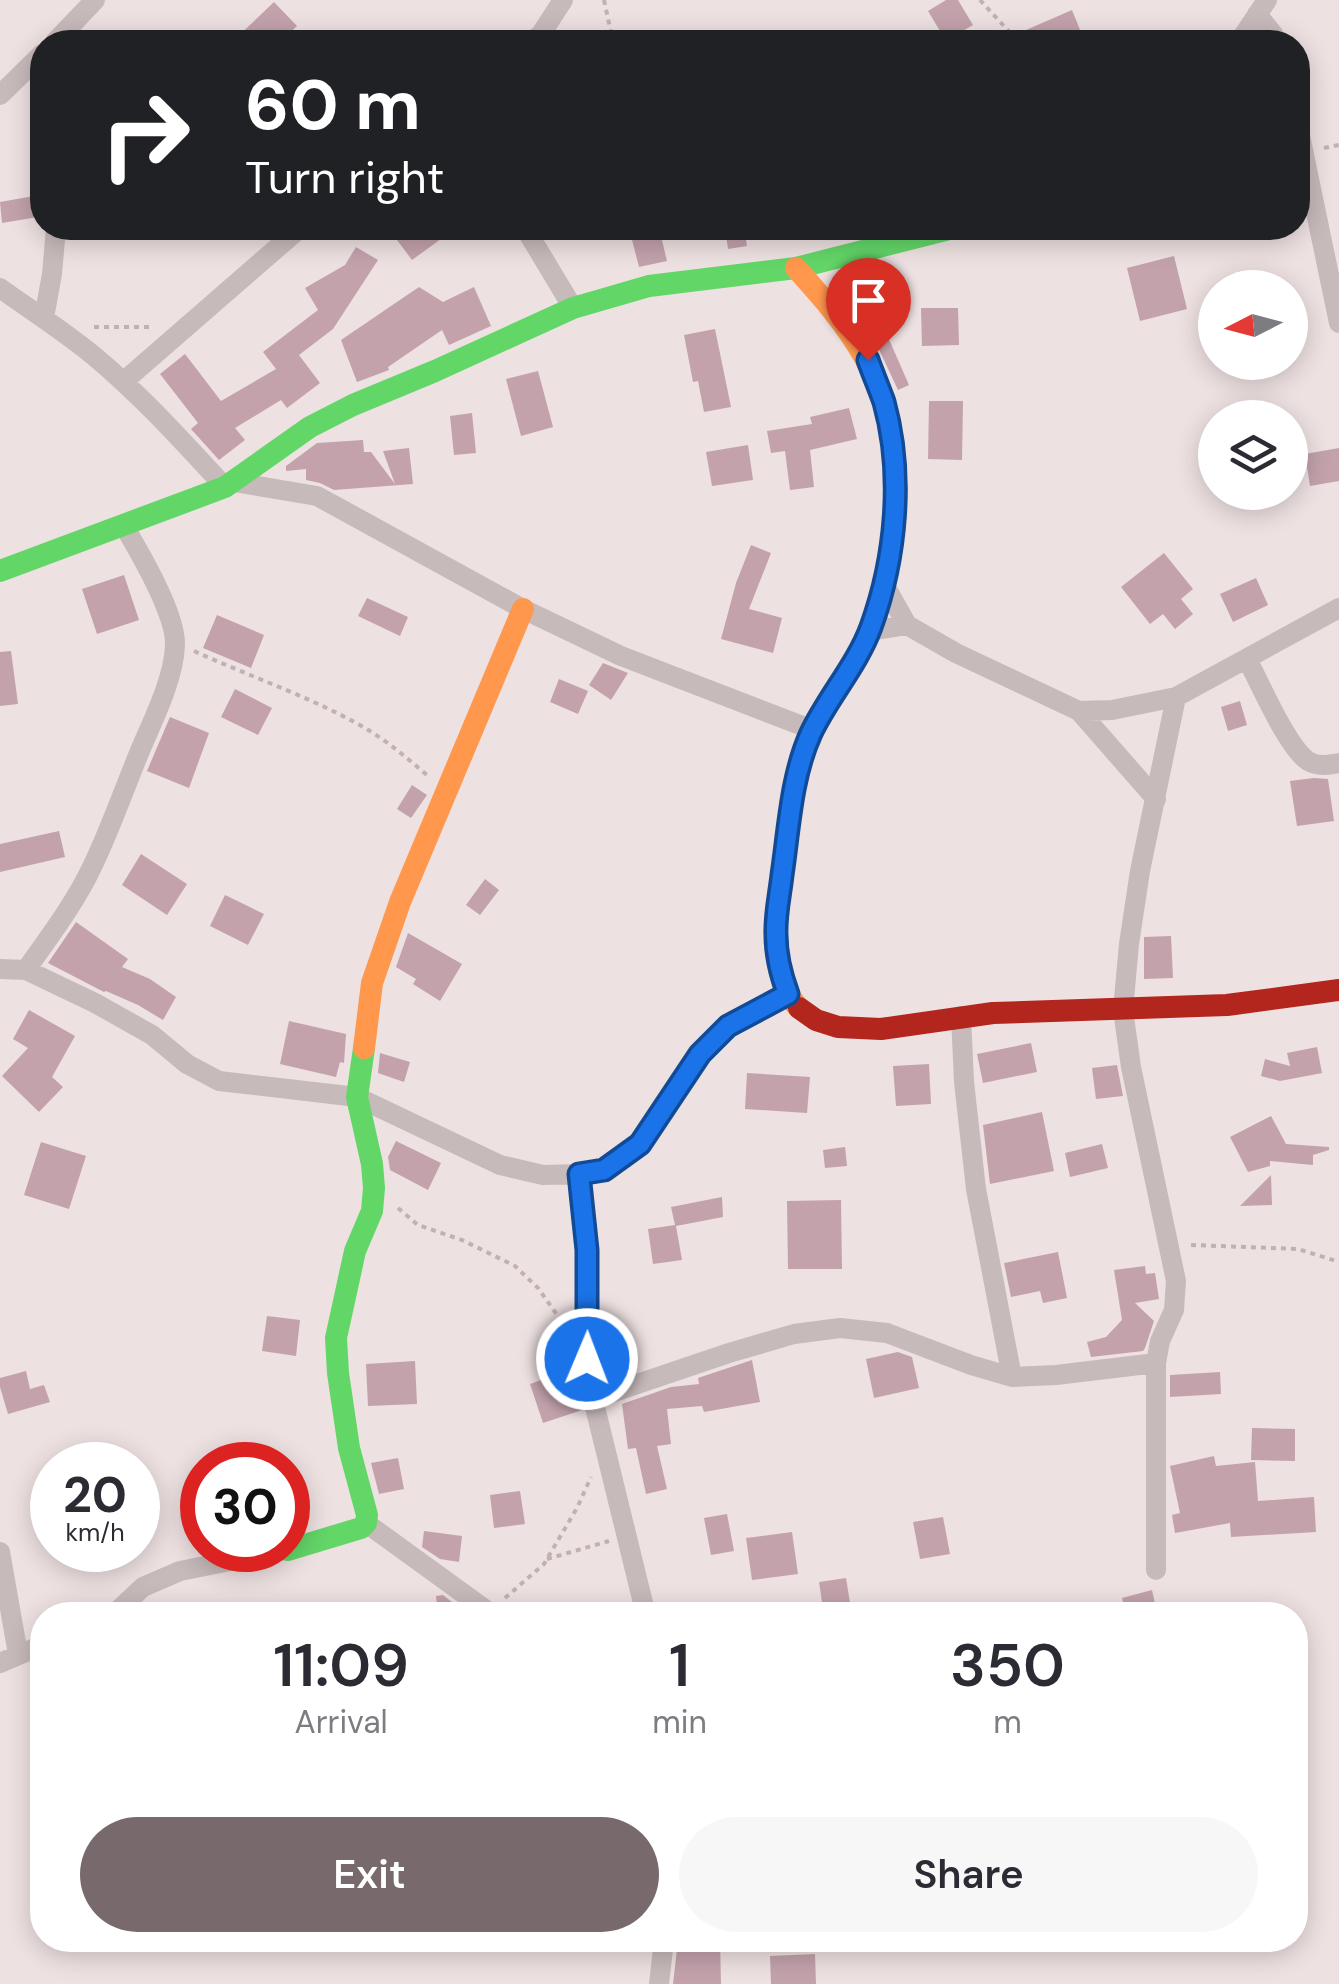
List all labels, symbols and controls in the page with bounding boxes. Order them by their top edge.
text: 60 m [245,60,421,151]
icon: right [80,70,210,200]
text: Turn right [245,148,444,207]
pin [826,258,911,361]
north arrow [1198,270,1308,380]
map controls [1198,270,1308,510]
icon: arrive [841,273,896,328]
button: layers [1198,400,1308,510]
position arrow [535,1307,639,1411]
speed limit sign: 30 [180,1442,310,1572]
text: 20 [63,1462,127,1528]
text: km/h [65,1516,125,1549]
text: 11:09 [273,1626,409,1705]
text: 1 [669,1626,690,1705]
text: 350 [950,1626,1065,1705]
text: Arrival [295,1701,388,1743]
text: min [652,1701,707,1743]
text: m [993,1701,1022,1743]
button: Exit [80,1817,659,1932]
button: Share [679,1817,1258,1932]

